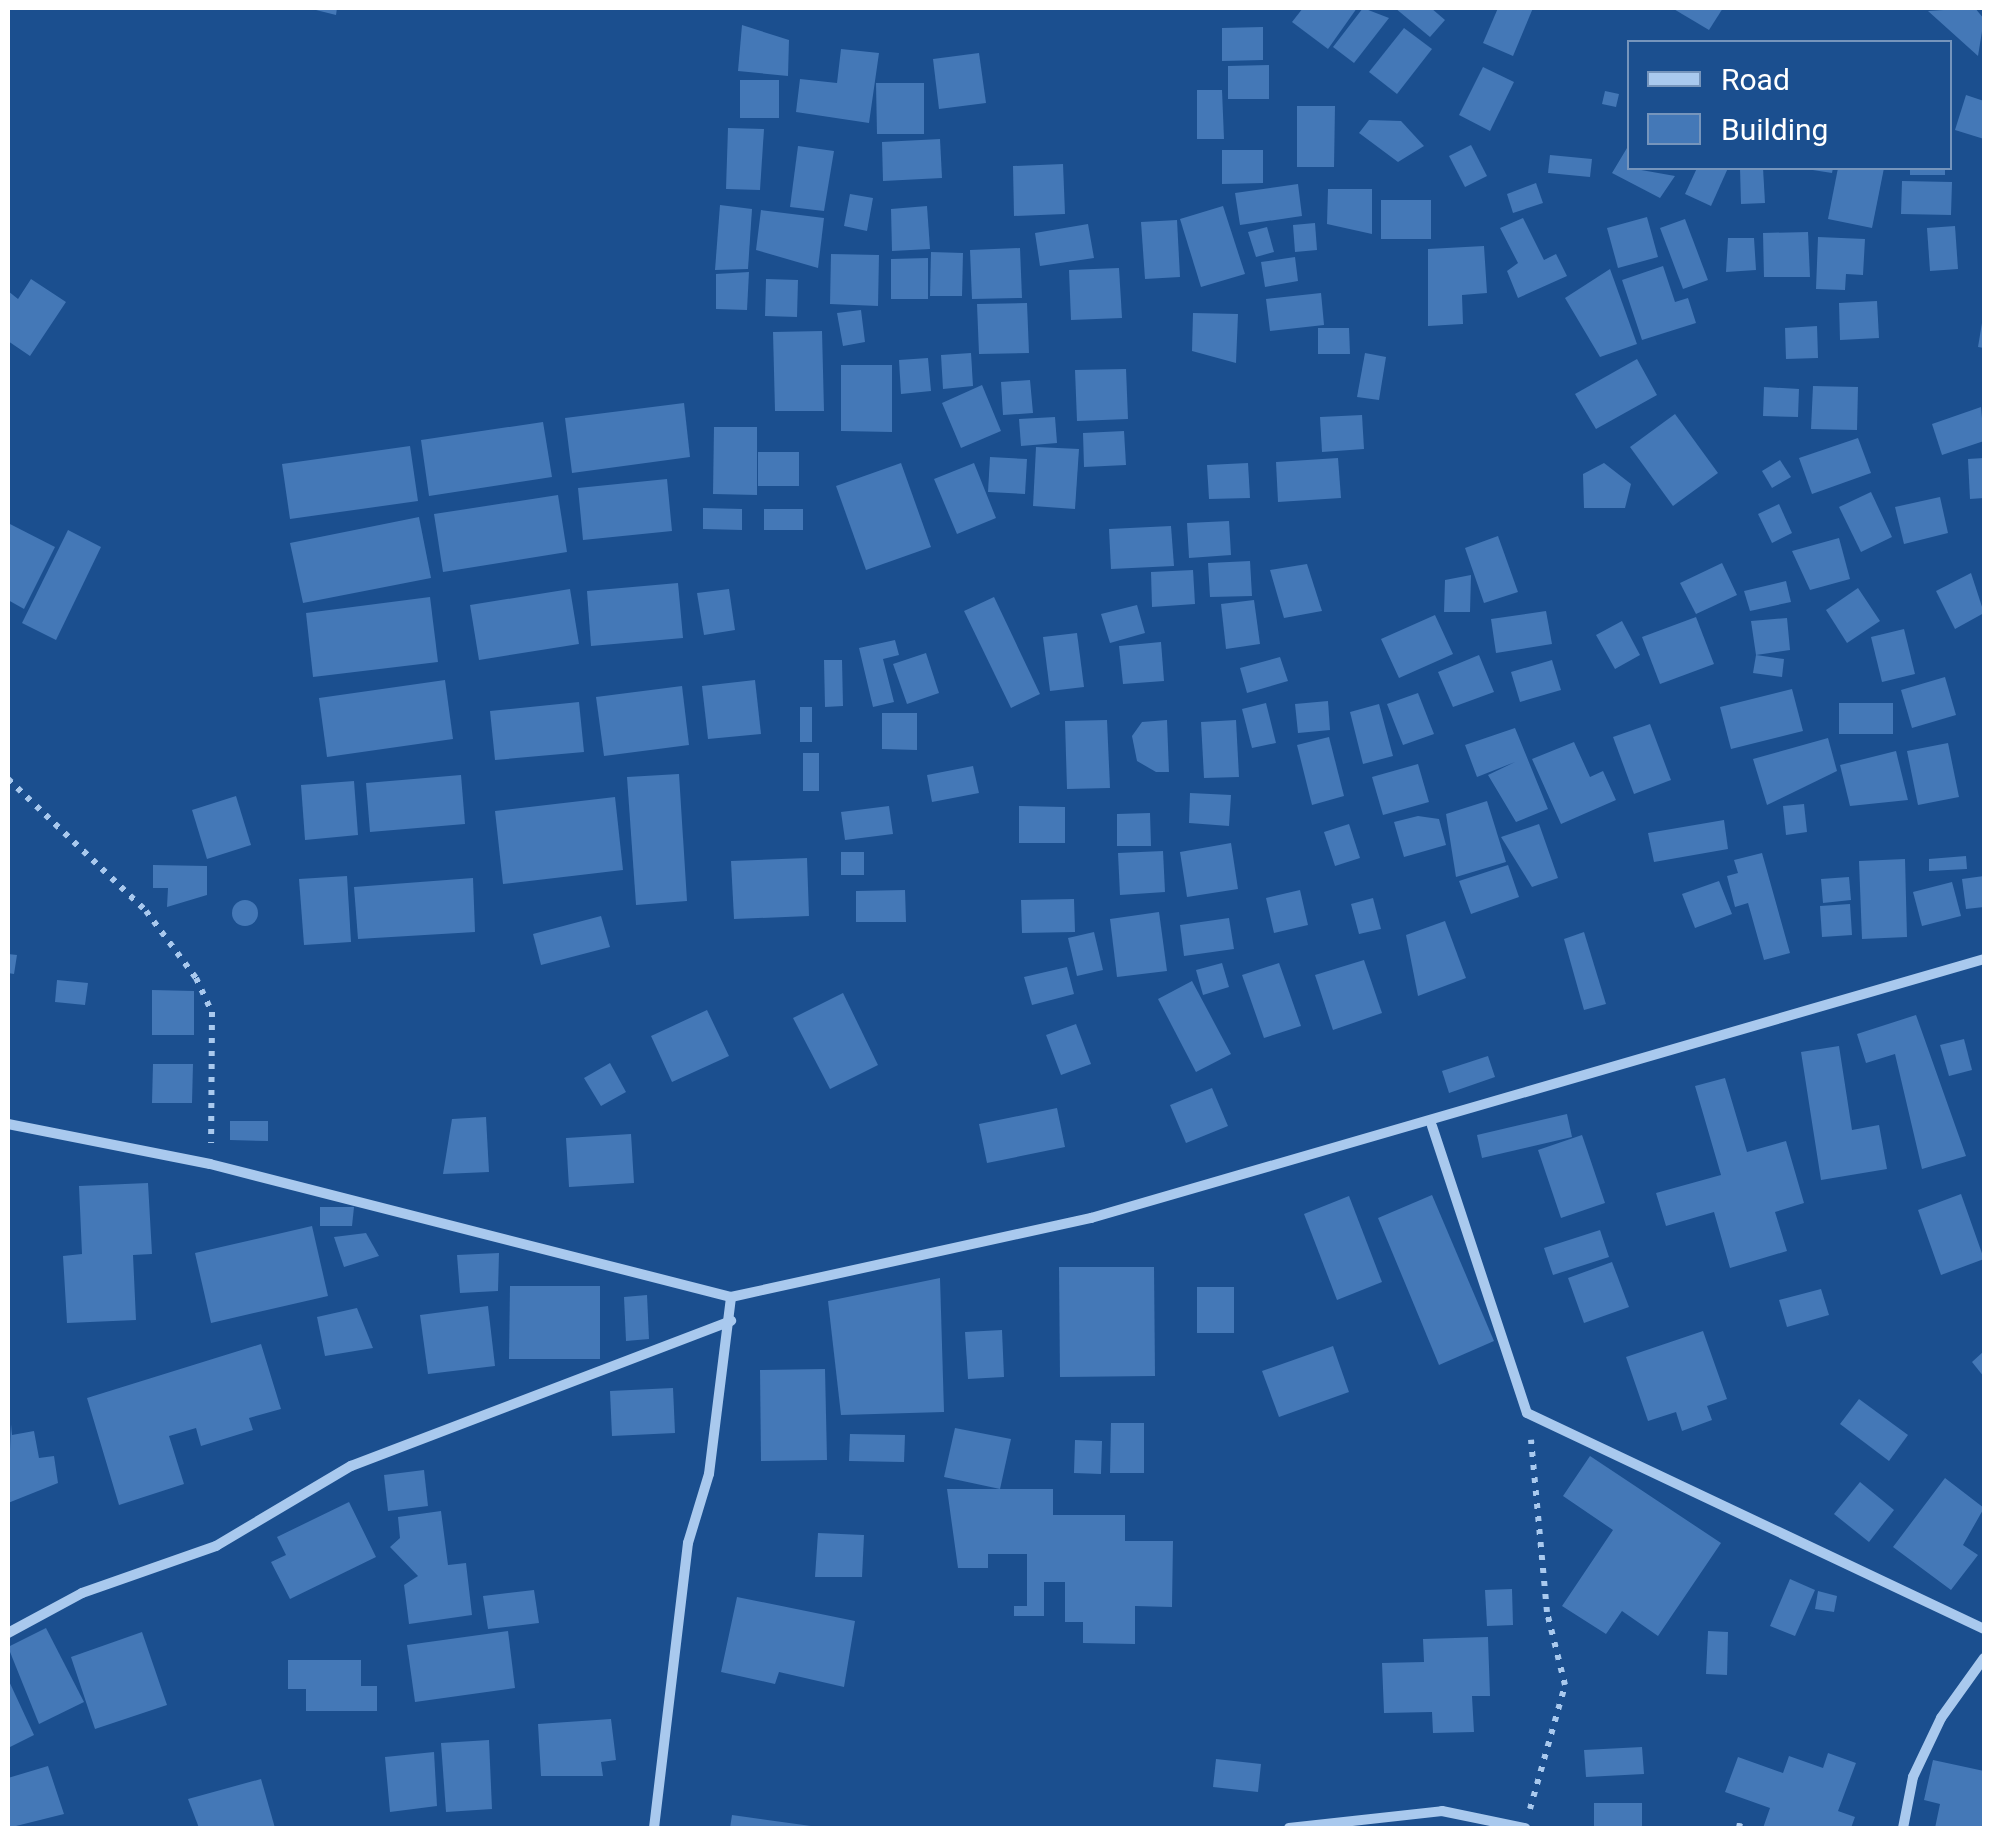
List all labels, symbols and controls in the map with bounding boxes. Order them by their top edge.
legend [1627,40,1952,170]
text: Road [1721,62,1790,97]
text: Building [1721,112,1828,147]

